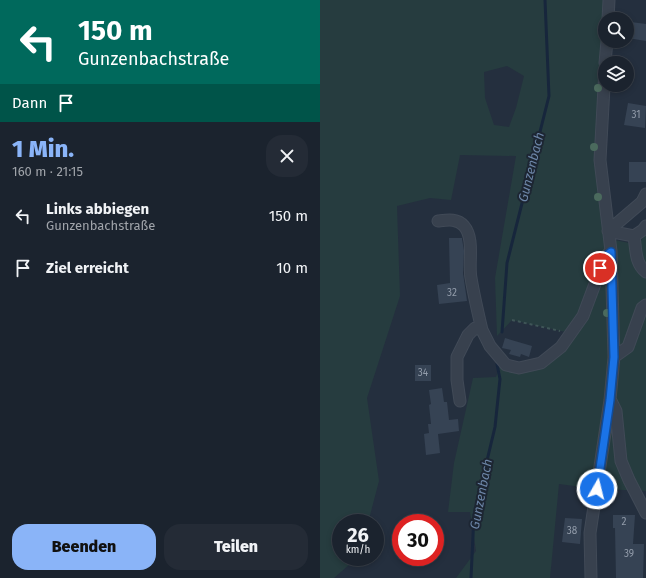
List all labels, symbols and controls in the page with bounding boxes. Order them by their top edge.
map controls [598,12,634,92]
button: search [598,12,634,48]
text: 150 m [78,14,153,47]
icon: left [12,16,64,68]
text: Gunzenbachstraße [78,48,229,70]
button: layers [598,56,634,92]
icon: arrive [55,92,77,114]
text: Dann [12,94,47,112]
house number: 31 [631,109,641,121]
water label: Gunzenbach [515,130,547,204]
text: 1 Min. [12,135,74,163]
button: close [266,135,308,177]
text: 160 m · 21:15 [12,164,83,179]
text: Links abbiegen [46,200,149,218]
icon: left [12,205,34,227]
text: 150 m [269,207,308,225]
text: Gunzenbachstraße [46,218,155,233]
pin [583,251,617,285]
icon: arrive [12,257,34,279]
icon: arrive [589,257,611,279]
text: Ziel erreicht [46,259,129,277]
text: 10 m [276,259,308,277]
house number: 32 [447,287,457,299]
house number: 34 [418,367,429,379]
water label: Gunzenbach [467,457,495,531]
position arrow [576,468,618,510]
speed limit sign: 30 [392,514,444,566]
house number: 2 [622,516,627,528]
text: 26 [347,523,369,547]
button: Beenden [12,524,156,570]
button: Teilen [164,524,308,570]
house number: 38 [567,525,578,537]
text: km/h [346,544,370,556]
house number: 39 [624,548,634,560]

